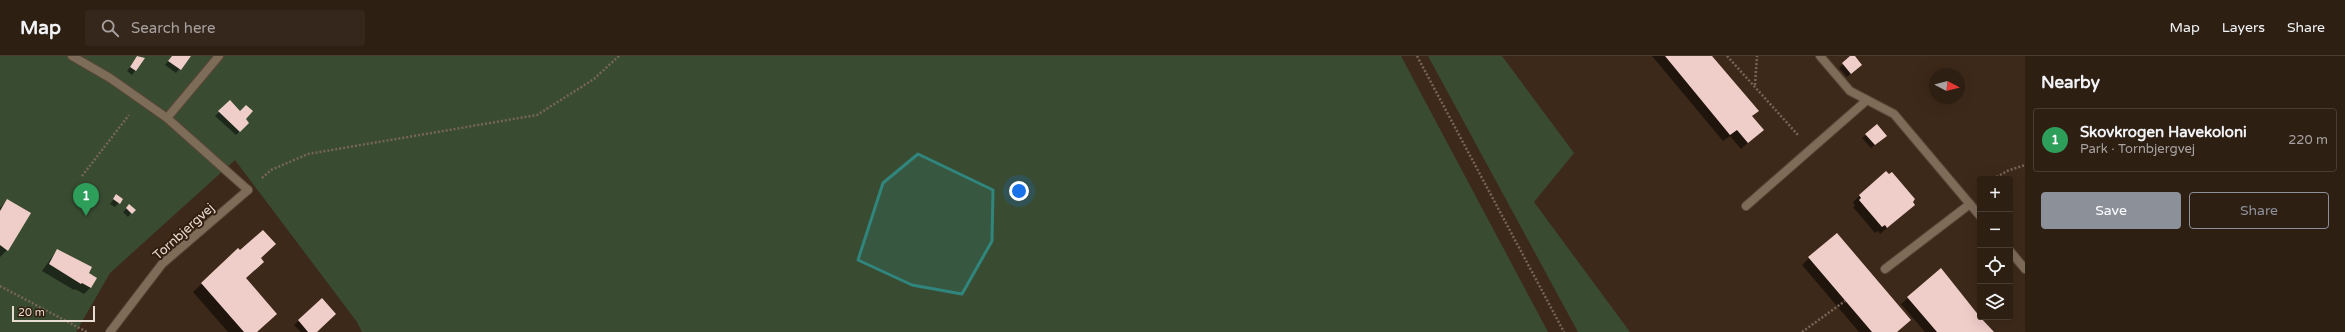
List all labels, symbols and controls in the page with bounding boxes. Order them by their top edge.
search box [85,10,365,46]
text: Map [20,17,61,39]
icon: search [99,17,121,39]
text: Search here [131,19,215,37]
text: Map [2170,19,2200,36]
text: Layers [2222,19,2265,36]
text: Share [2287,19,2325,36]
north arrow [1929,68,1965,104]
text: Nearby [2041,72,2100,93]
text: Skovkrogen Havekoloni [2080,123,2247,141]
text: 1 [2051,132,2059,148]
text: 220 m [2288,132,2328,148]
text: Park · Tornbjergvej [2080,141,2195,157]
map controls [1977,176,2013,320]
button: + [1977,176,2013,212]
your location [1009,181,1029,201]
pin: 1 [73,183,99,216]
button: Save [2041,192,2181,229]
button: Share [2189,192,2329,229]
street label: Tornbjergvej [150,200,218,264]
button: − [1977,212,2013,248]
button: locate [1977,248,2013,284]
button: layers [1977,284,2013,320]
scale bar [12,304,95,323]
text: 20 m [18,306,45,319]

